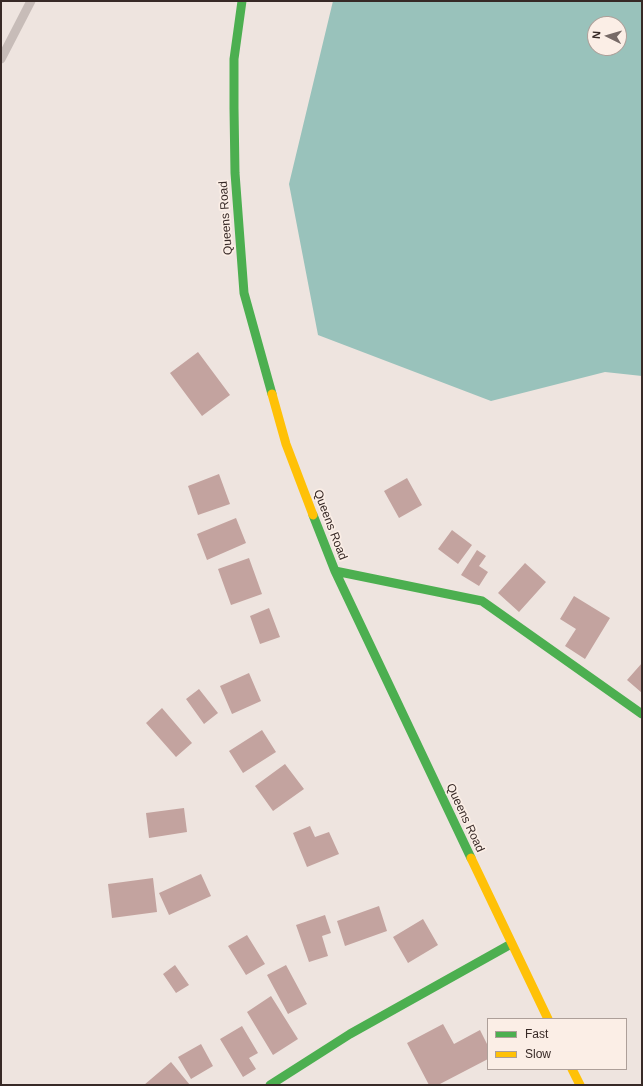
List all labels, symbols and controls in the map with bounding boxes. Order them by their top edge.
north arrow [587,16,627,56]
text: N [590,31,602,40]
street label: Queens Road [216,181,236,255]
street label: Queens Road [310,488,350,562]
street label: Queens Road [443,781,487,855]
legend [487,1018,627,1070]
text: Fast [525,1027,548,1041]
text: Slow [525,1047,551,1061]

